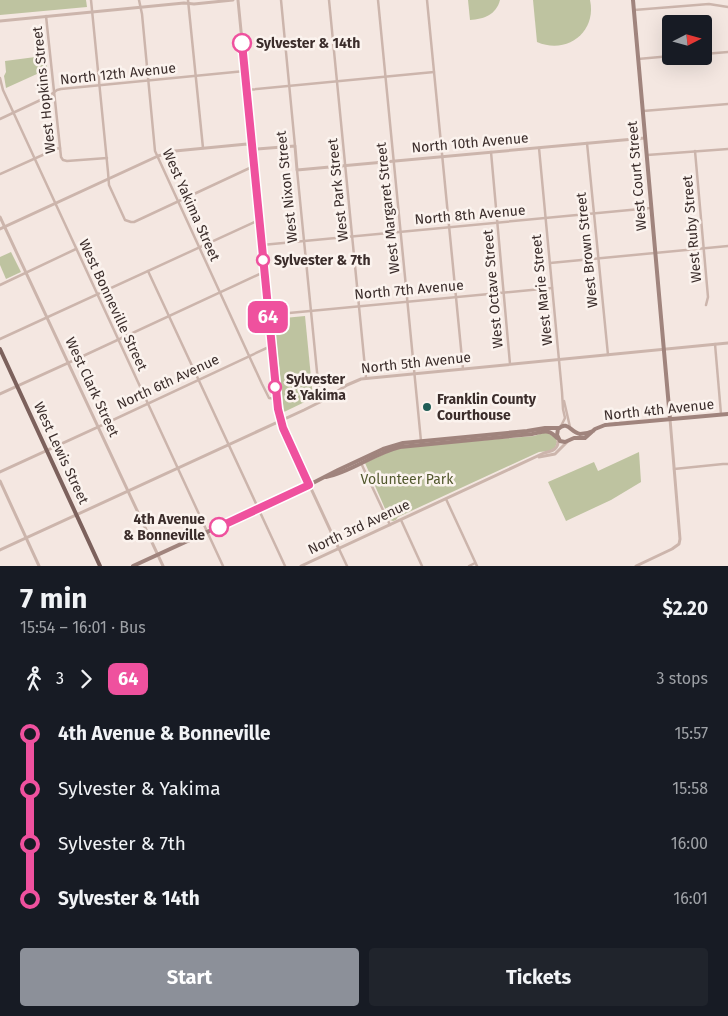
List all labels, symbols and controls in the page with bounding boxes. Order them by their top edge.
north arrow [662,15,712,65]
map controls [662,15,712,65]
street label: West Hopkins Street [29,25,59,154]
marker: Sylvester & 14th [232,33,252,53]
place label: Sylvester & 14th [256,35,360,52]
street label: North 12th Avenue [59,59,177,89]
street label: West Court Street [624,119,650,232]
street label: West Nixon Street [273,129,301,244]
street label: North 10th Avenue [411,129,529,157]
street label: West Park Street [324,137,352,242]
street label: West Margaret Street [373,141,403,275]
street label: West Yakima Street [159,146,224,265]
street label: West Ruby Street [679,174,705,283]
street label: West Brown Street [572,191,602,309]
street label: North 8th Avenue [414,202,526,228]
street label: West Octave Street [479,228,507,349]
street label: West Marie Street [528,233,556,346]
street label: West Bonneville Street [75,236,151,374]
place label: Sylvester & 7th [274,252,371,269]
marker: Sylvester & 7th [256,253,270,267]
street label: North 7th Avenue [354,277,464,303]
line badge: 64 [246,301,290,333]
text: 64 [258,306,278,328]
street label: West Clark Street [61,334,123,440]
street label: North 5th Avenue [360,349,472,377]
street label: North 6th Avenue [114,351,222,413]
place label: Sylvester & Yakima [286,371,346,404]
marker: Sylvester & Yakima [268,380,282,394]
place label: Franklin County Courthouse [437,391,537,424]
street label: North 4th Avenue [603,396,715,424]
street label: West Lewis Street [30,399,93,508]
marker: Franklin County Courthouse [421,401,433,413]
park label: Volunteer Park [361,471,454,488]
street label: North 3rd Avenue [305,496,413,558]
place label: 4th Avenue & Bonneville [123,511,205,544]
marker: 4th Avenue & Bonneville [209,517,229,537]
text: 7 min [20,582,87,615]
text: $2.20 [662,597,708,620]
text: 15:54 – 16:01 · Bus [20,618,146,637]
icon: walk [20,665,48,693]
icon: forward [72,665,100,693]
text: 64 [118,668,138,690]
text: 3 [56,669,64,688]
text: 3 stops [656,669,708,688]
text: 4th Avenue & Bonneville [58,722,270,745]
text: 15:57 [674,724,708,743]
text: Sylvester & Yakima [58,777,221,800]
text: 15:58 [672,779,708,798]
text: Sylvester & 7th [58,832,186,855]
text: 16:00 [671,834,708,853]
text: Sylvester & 14th [58,887,200,910]
text: 16:01 [673,889,708,908]
button: Start [20,948,359,1006]
button: Tickets [369,948,708,1006]

